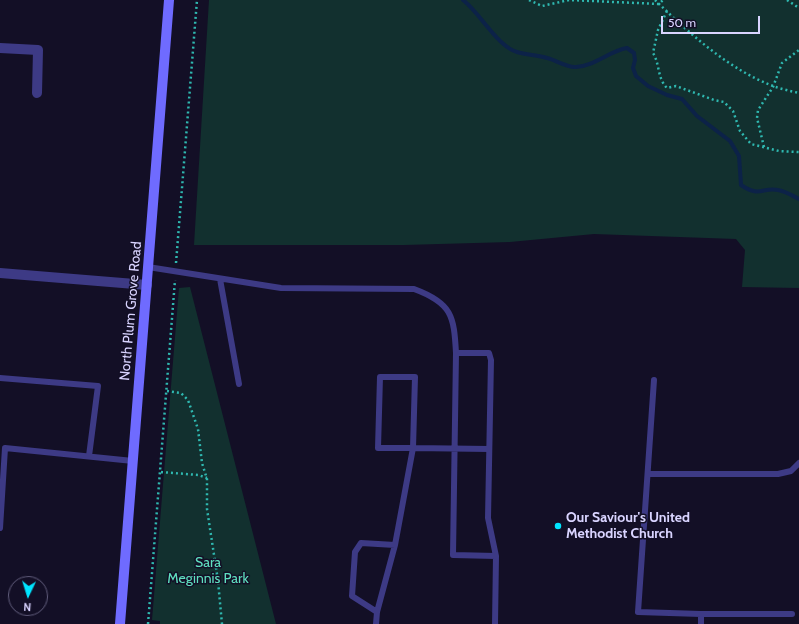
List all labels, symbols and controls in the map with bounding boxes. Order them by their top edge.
scale bar [663,8,762,34]
text: 50 m [668,15,696,30]
street label: North Plum Grove Road [117,241,145,381]
place label: Our Saviour's United Methodist Church [566,510,690,542]
marker: Our Saviour's United Methodist Church [553,521,563,531]
park label: Sara Meginnis Park [167,555,249,588]
north arrow [8,576,48,616]
text: N [23,600,32,614]

